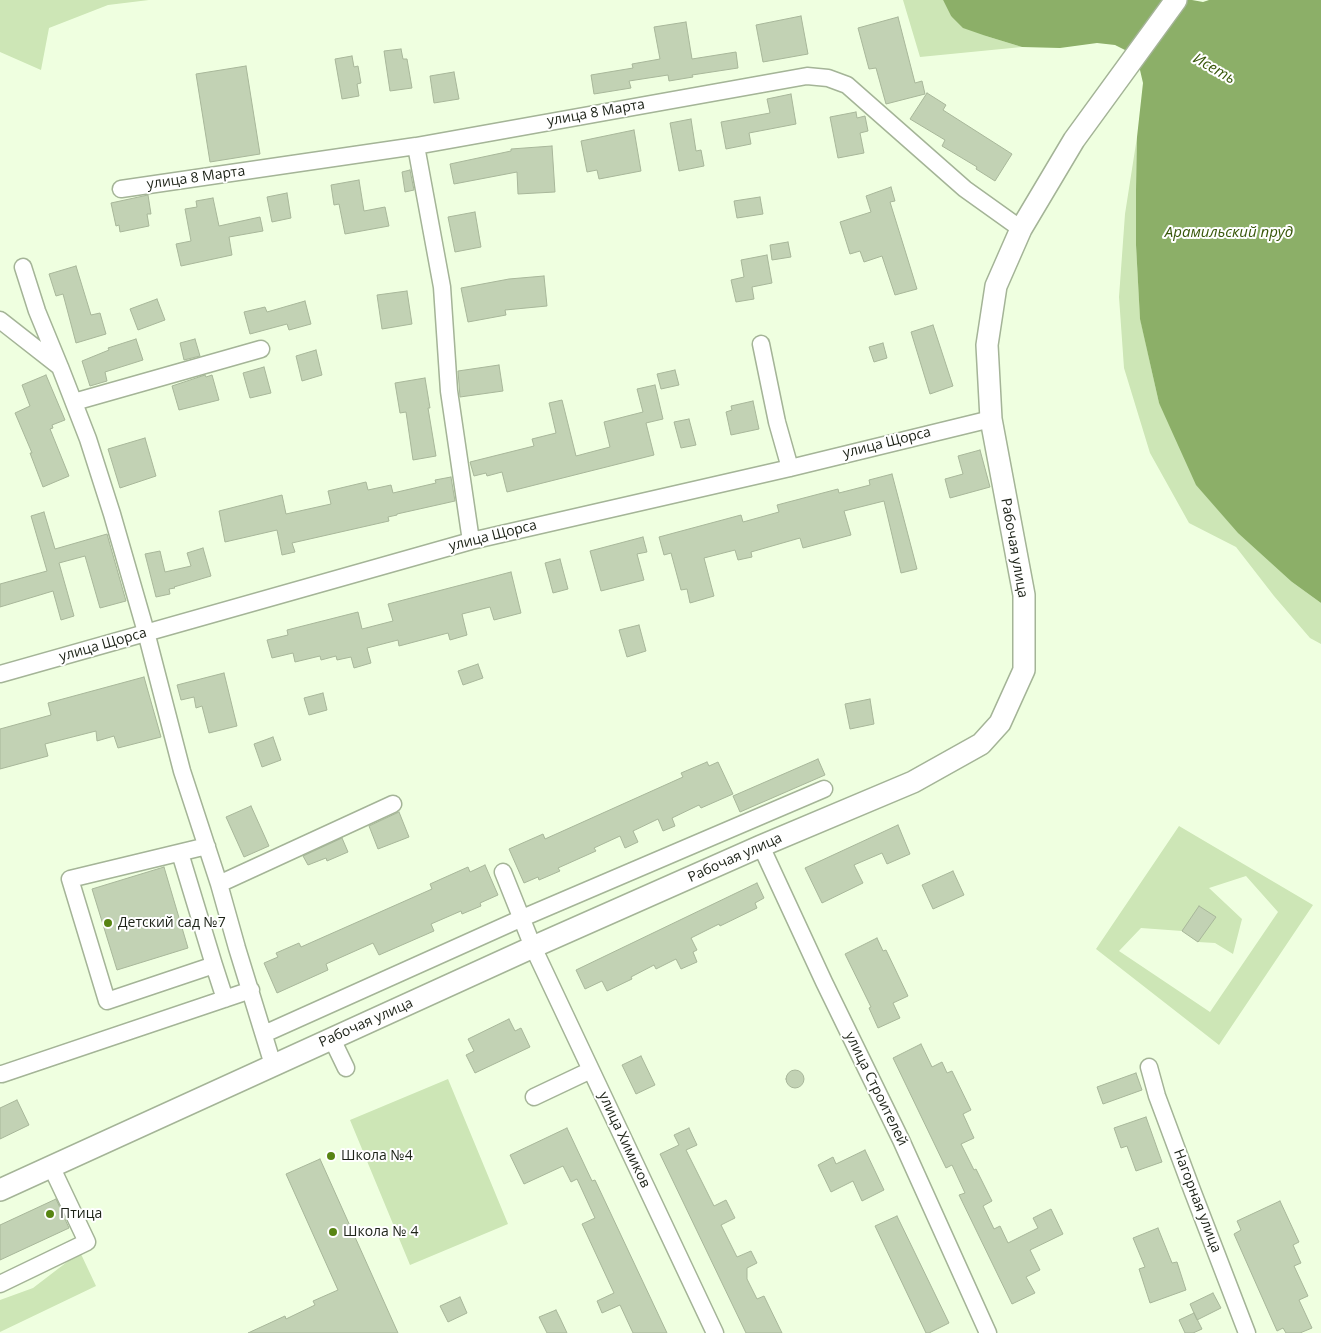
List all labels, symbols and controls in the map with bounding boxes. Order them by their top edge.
water label: Исеть [1190,50,1238,88]
street label: улица 8 Марта [546,96,646,130]
street label: улица 8 Марта [146,163,246,193]
water label: Арамильский пруд [1165,224,1293,242]
street label: улица Щорса [841,424,933,462]
street label: Рабочая улица [997,497,1031,599]
street label: улица Щорса [447,517,539,555]
street label: улица Щорса [57,625,149,665]
street label: Рабочая улица [685,830,785,886]
place label: Детский сад №7 [118,915,226,931]
marker: Детский сад №7 [102,917,114,929]
street label: Рабочая улица [316,995,416,1051]
street label: улица Строителей [841,1029,911,1149]
street label: улица Химиков [594,1089,654,1191]
street label: Нагорная улица [1170,1147,1224,1255]
place label: Школа №4 [341,1148,413,1164]
marker: Школа №4 [325,1150,337,1162]
place label: Птица [60,1206,102,1222]
marker: Птица [44,1208,56,1220]
place label: Школа № 4 [343,1224,418,1240]
marker: Школа № 4 [327,1226,339,1238]

